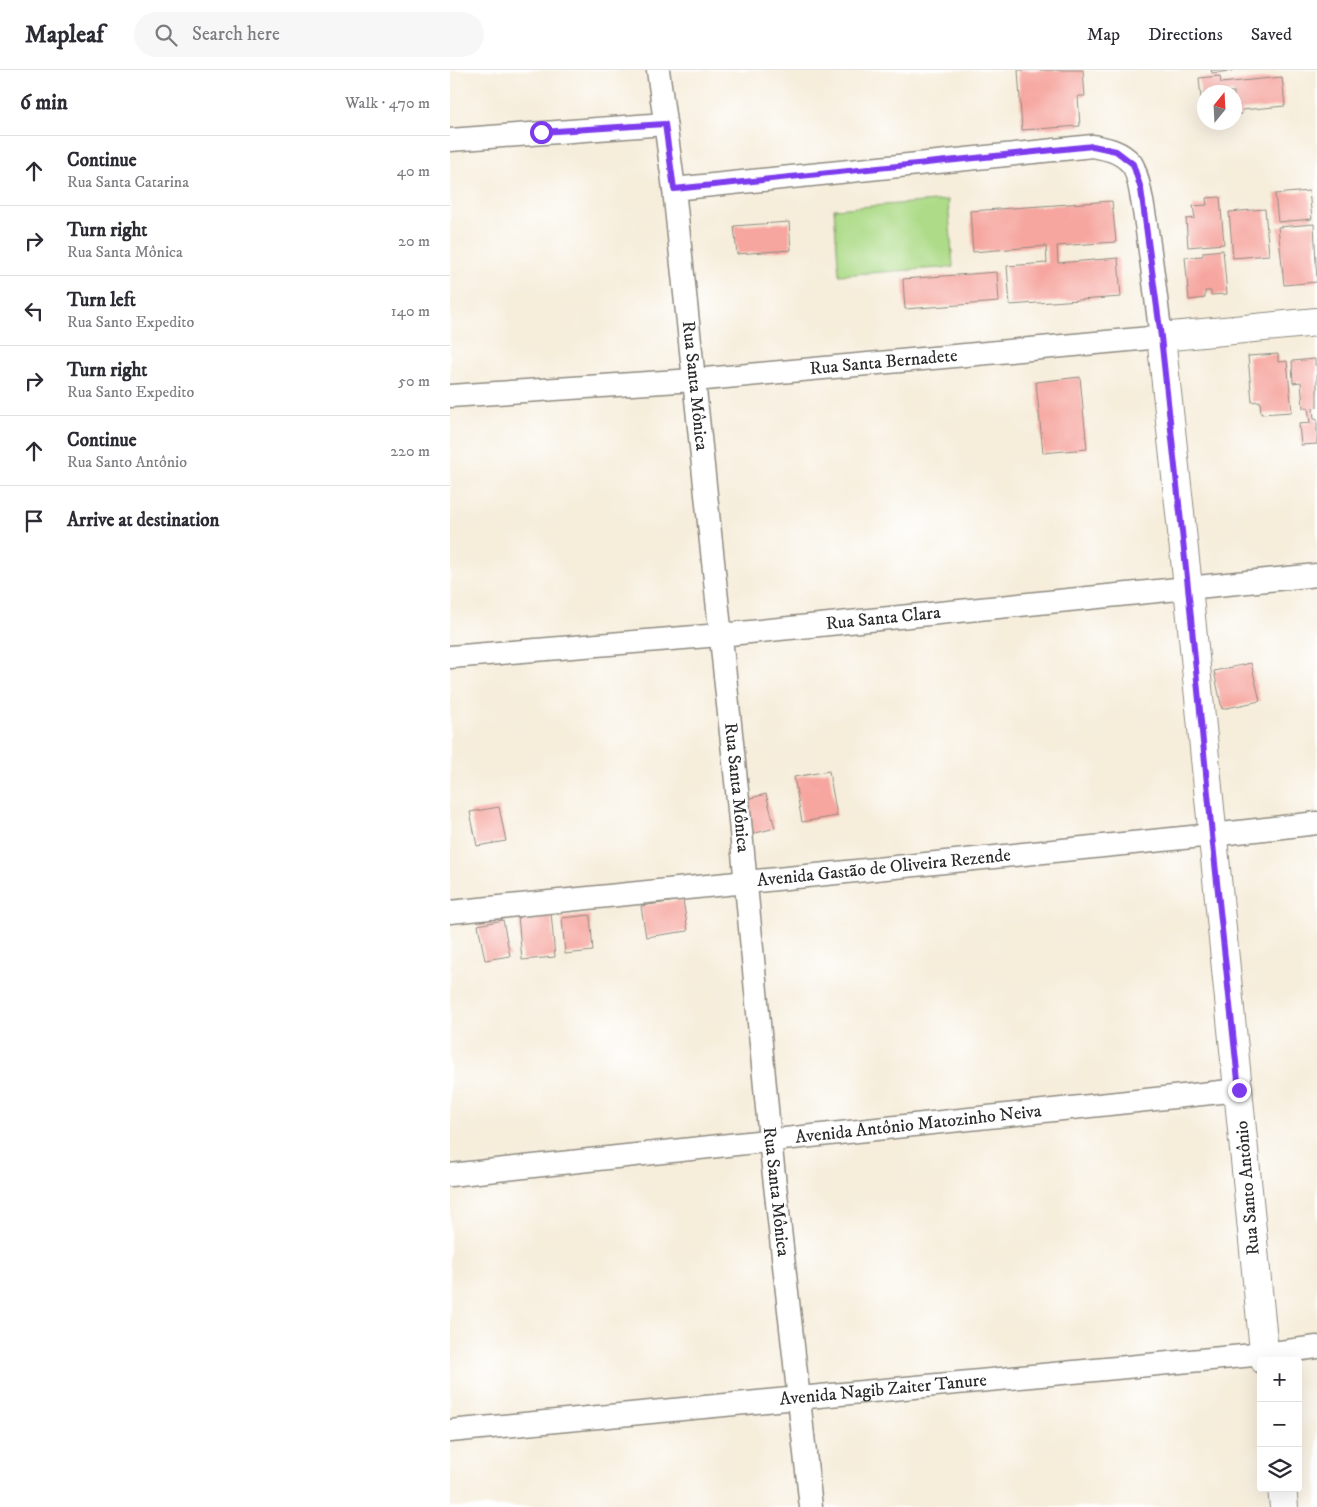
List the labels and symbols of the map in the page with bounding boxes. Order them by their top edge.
north arrow [1197,85,1242,130]
route start [530,121,553,144]
street label: Rua Santa Mônica [677,320,712,452]
street label: Rua Santa Bernadete [809,345,958,380]
street label: Rua Santa Clara [825,602,942,635]
street label: Rua Santa Mônica [719,722,754,854]
street label: Avenida Gastão de Oliveira Rezende [756,844,1012,892]
route end [1228,1079,1251,1102]
street label: Avenida Antônio Matozinho Neiva [794,1100,1043,1149]
street label: Rua Santo Antônio [1231,1120,1265,1256]
street label: Rua Santa Mônica [758,1126,794,1258]
street label: Avenida Nagib Zaiter Tanure [778,1369,988,1411]

